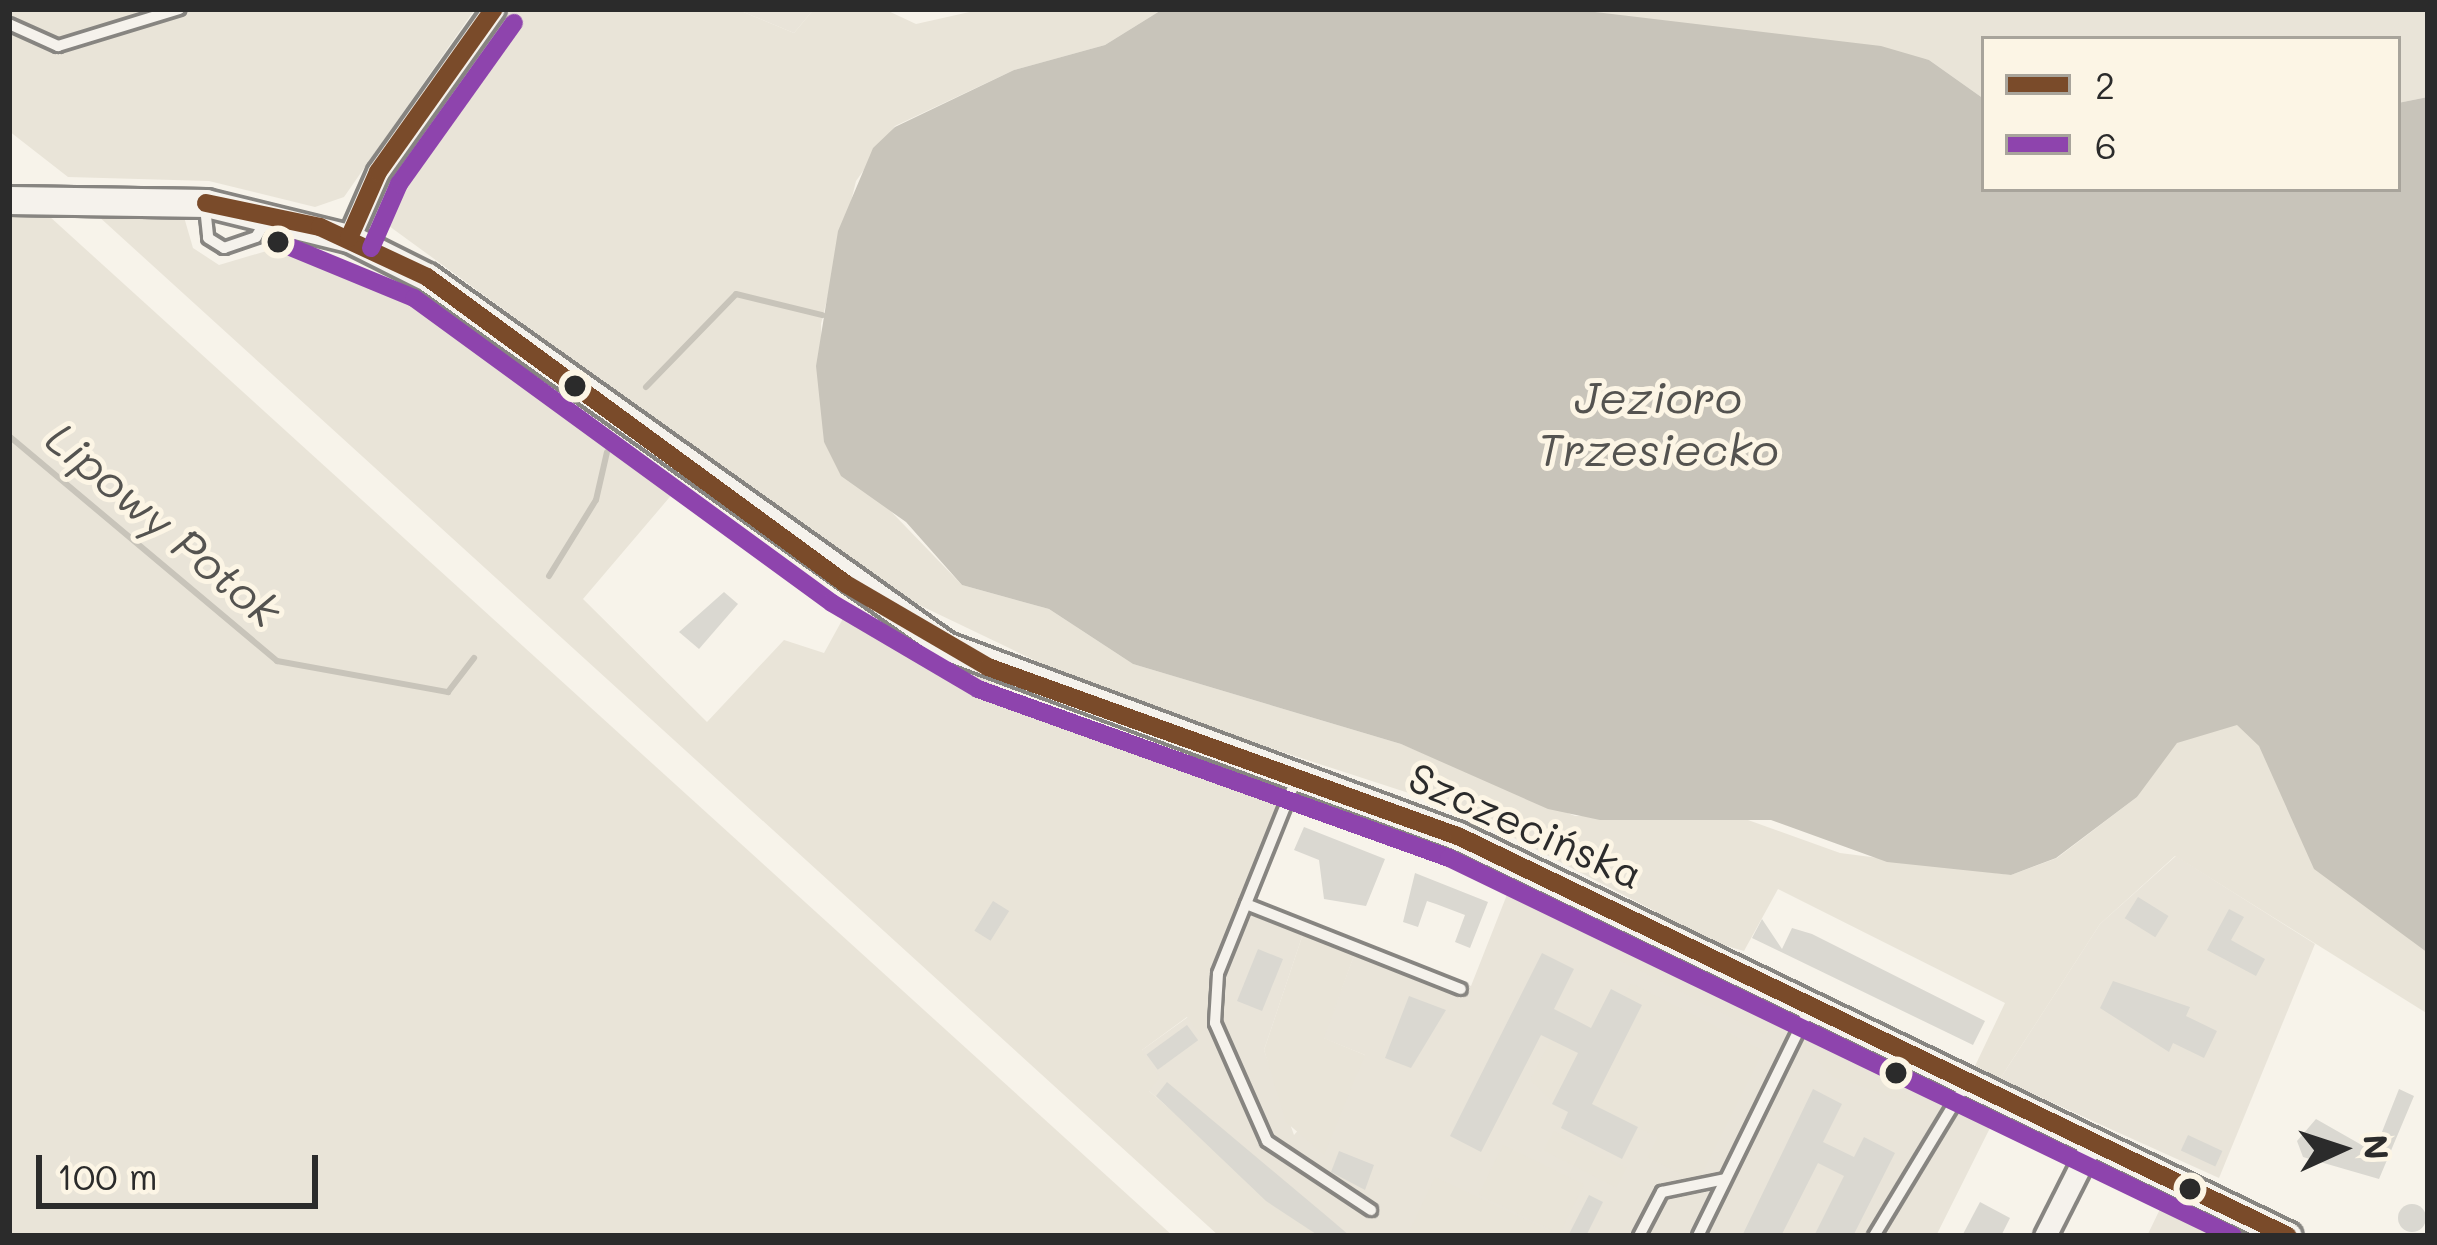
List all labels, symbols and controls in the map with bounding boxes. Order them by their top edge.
legend [1981,36,2401,192]
text: 2 [2095,61,2115,108]
text: 6 [2095,121,2117,168]
unlabelled marker [267,231,289,253]
water label: Jezioro Trzesiecko [1537,370,1779,476]
unlabelled marker [564,375,586,397]
water label: Lipowy Potok [36,410,292,638]
street label: Szczecińska [1401,751,1651,899]
unlabelled marker [1885,1062,1907,1084]
north arrow [2281,1089,2401,1209]
scale bar [42,1131,324,1205]
text: N [2355,1133,2400,1161]
text: 100 m [57,1152,158,1199]
unlabelled marker [2179,1178,2201,1200]

